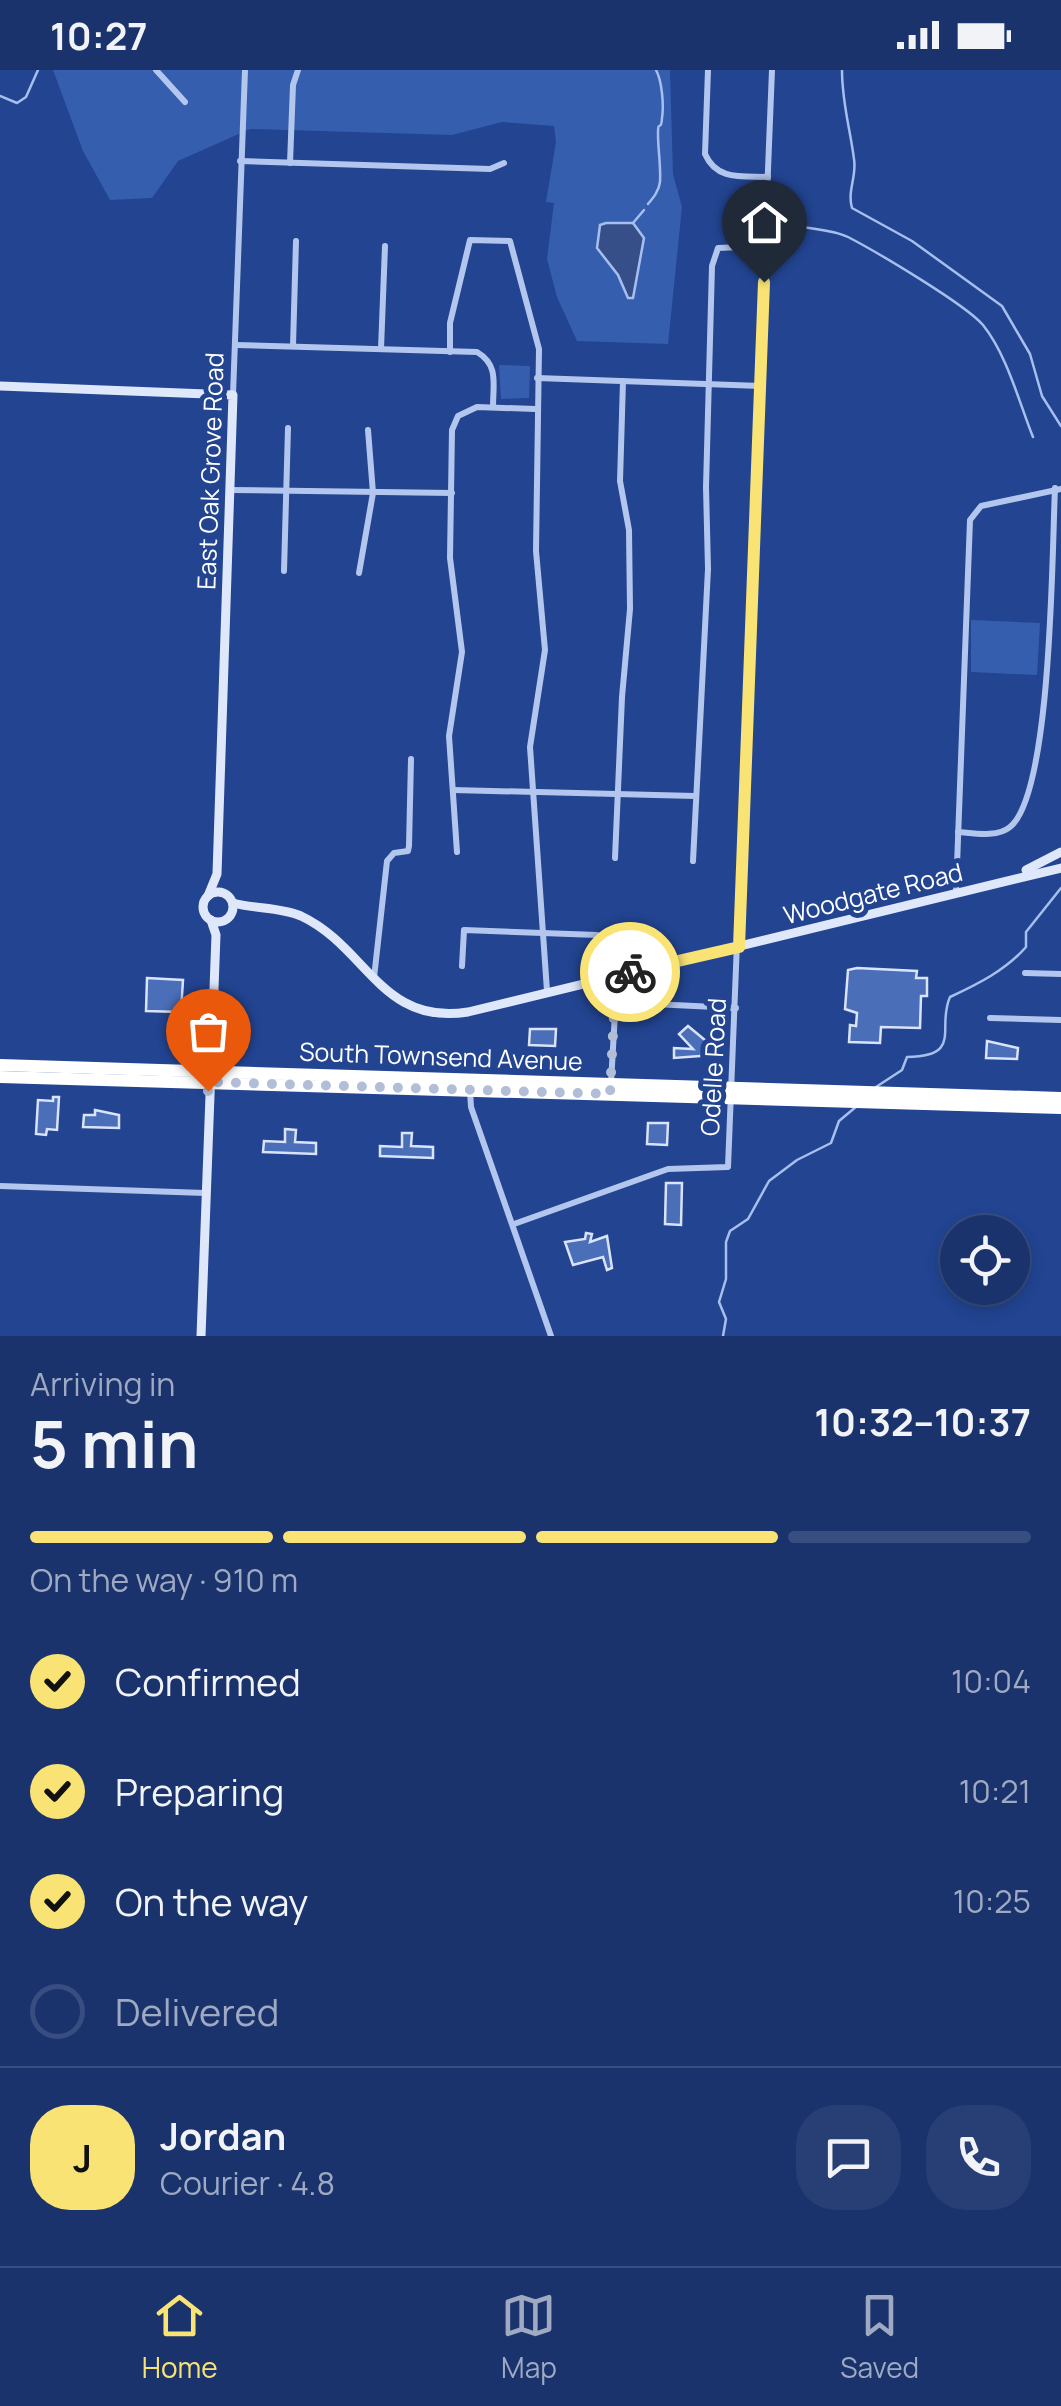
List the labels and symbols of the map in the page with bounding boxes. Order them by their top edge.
pin [722,180,807,283]
street label: East Oak Grove Road [188,352,232,590]
street label: Woodgate Road [780,854,966,932]
courier [580,922,680,1022]
pin [166,989,251,1092]
street label: Odelle Road [692,997,734,1137]
street label: South Townsend Avenue [299,1034,583,1078]

